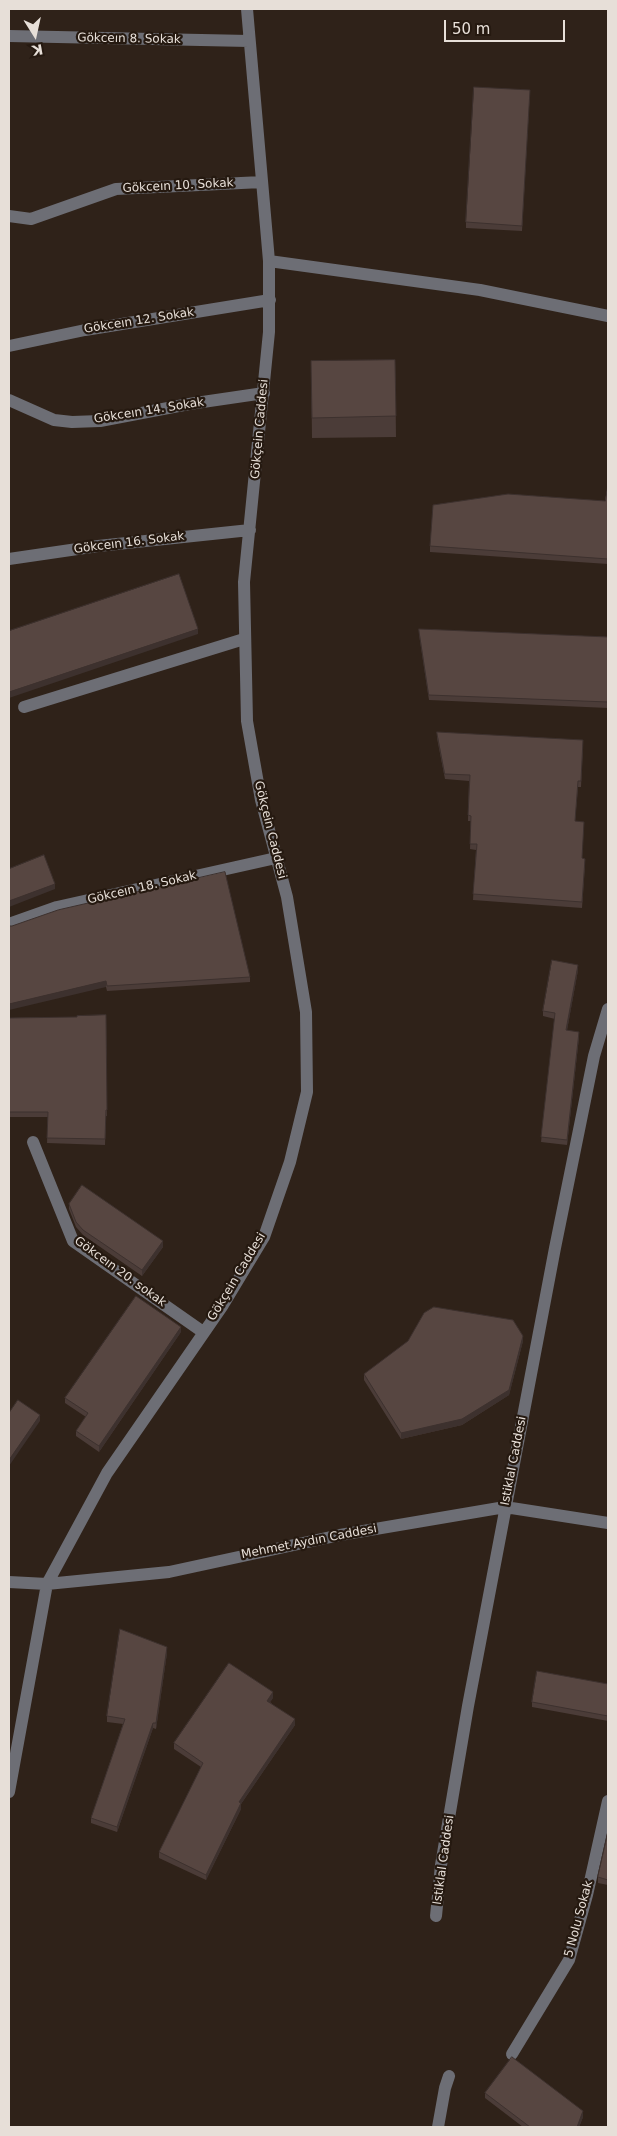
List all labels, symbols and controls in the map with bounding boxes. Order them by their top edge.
north arrow [10,10,60,60]
scale bar [447,10,568,42]
text: 50 m [452,20,490,38]
street label: Gökceın 8. Sokak [77,31,181,47]
text: K [31,41,44,59]
street label: Gökceın 10. Sokak [122,176,234,196]
street label: Gökceın 12. Sokak [83,305,195,337]
street label: Gökçein Caddesi [248,378,272,480]
street label: Gökceın 14. Sokak [93,395,205,427]
street label: Gökceın 16. Sokak [73,529,185,557]
street label: Gökçein Caddesi [251,780,289,880]
street label: Gökceın 18. Sokak [86,868,198,908]
street label: Gökçein Caddesi [205,1230,269,1324]
street label: Gökceın 20. sokak [71,1234,169,1310]
street label: Istiklal Caddesi [498,1415,530,1507]
street label: Mehmet Aydın Caddesi [240,1522,378,1562]
street label: Istiklal Caddesi [431,1814,457,1906]
street label: 5 Nolu Sokak [562,1879,596,1959]

